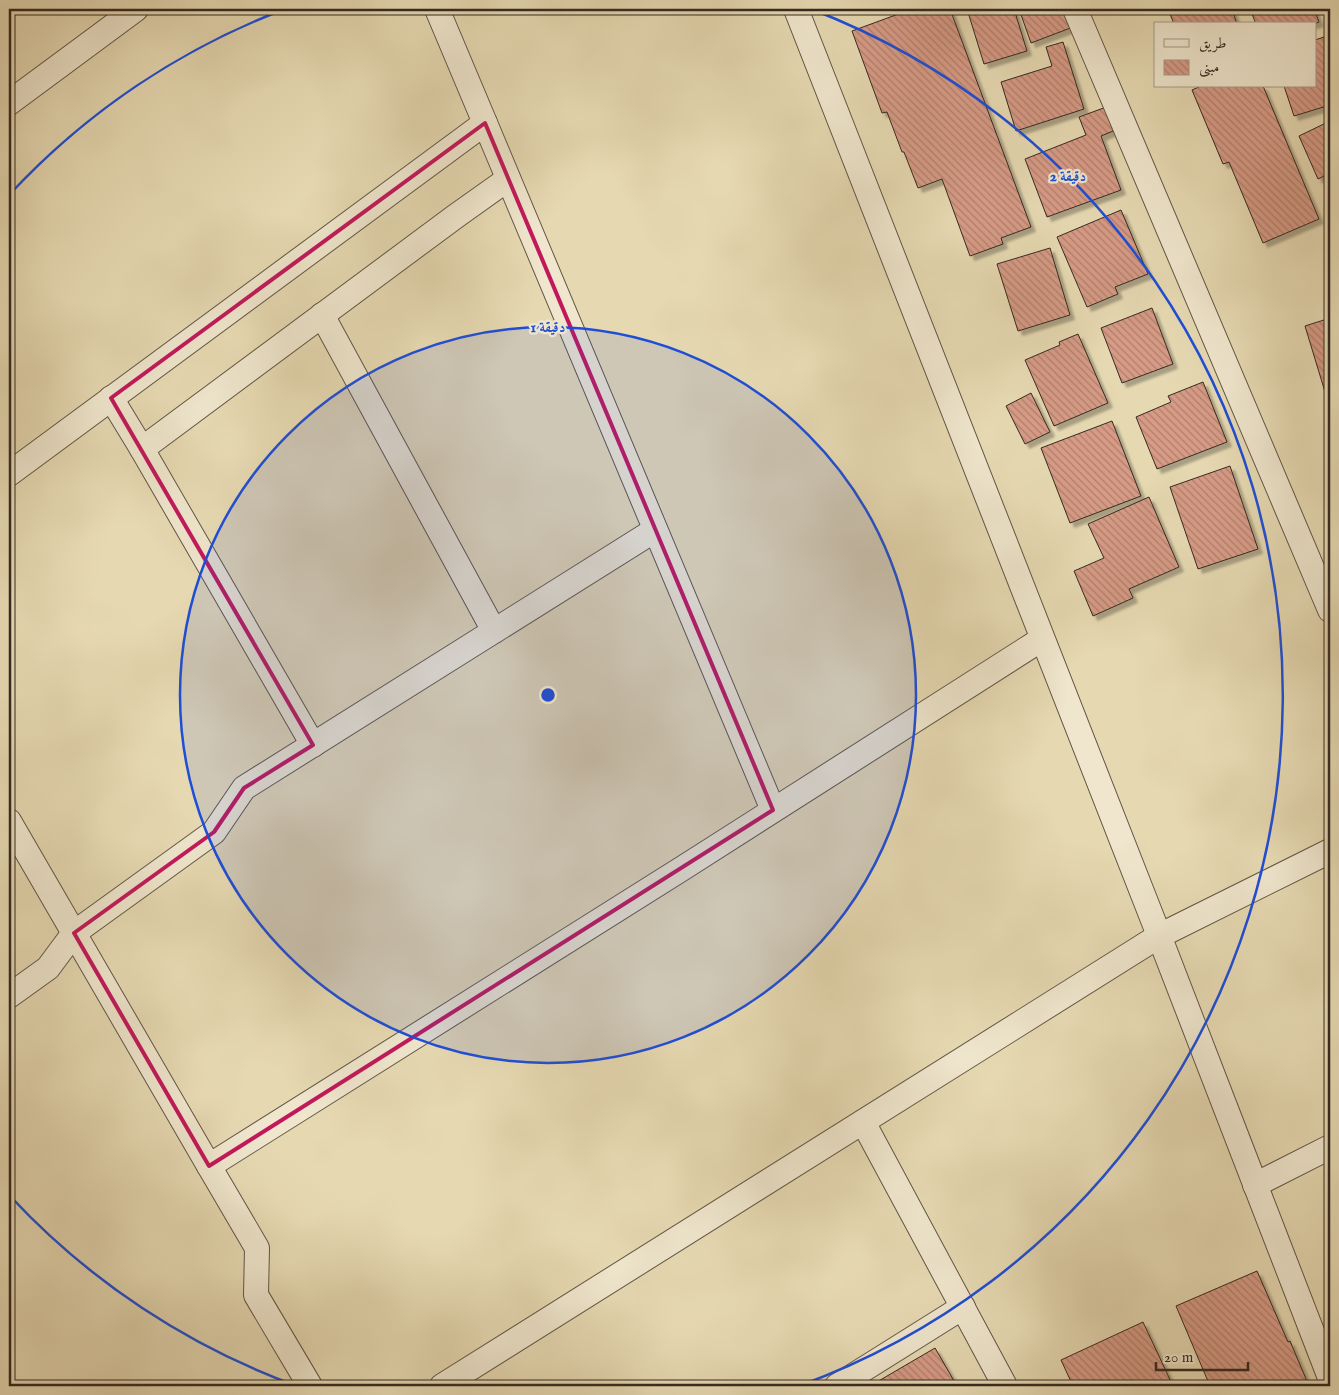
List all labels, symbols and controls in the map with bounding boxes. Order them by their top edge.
legend [1154,22,1316,88]
text: طريق [1199,34,1226,53]
text: مبنى [1199,58,1219,78]
text: 2 دقيقة [1050,167,1086,186]
text: 1 دقيقة [530,318,566,337]
centre of rings [539,686,557,704]
scale bar [1156,1340,1249,1372]
text: 20 m [1164,1348,1194,1367]

